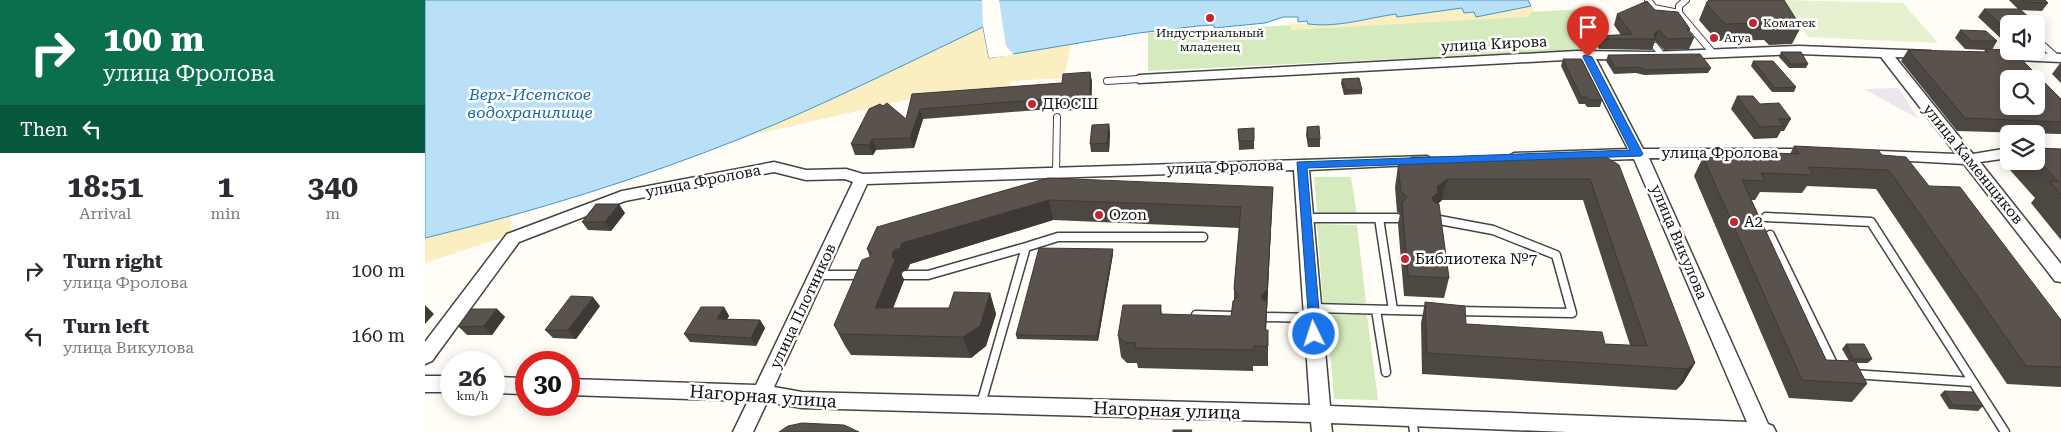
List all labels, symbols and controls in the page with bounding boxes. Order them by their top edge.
pin [1567,6,1609,57]
marker: Индустриальный младенец [1204,12,1216,24]
icon: arrive [1574,13,1602,41]
map controls [2000,15,2045,170]
button: sound [2000,15,2045,60]
place label: Коматек [1763,16,1816,30]
marker: Коматек [1747,17,1759,29]
text: 100 m [103,19,204,60]
icon: right [20,20,85,85]
place label: Индустриальный младенец [1156,26,1264,54]
place label: Arya [1724,31,1751,45]
street label: улица Кирова [1441,32,1547,56]
marker: Arya [1708,32,1720,44]
text: улица Фролова [103,61,275,86]
button: search [2000,70,2045,115]
water label: Верх-Исетское водохранилище [467,85,593,122]
place label: ДЮСШ [1042,95,1098,113]
marker: ДЮСШ [1026,98,1038,110]
street label: улица Каменщиков [1919,100,2027,228]
icon: left [78,115,106,143]
text: Then [20,118,68,141]
button: layers [2000,125,2045,170]
street label: улица Фролова [1662,144,1779,162]
street label: улица Фролова [1166,156,1284,178]
street label: улица Фролова [644,161,762,201]
text: 18:51 [67,169,144,204]
text: 1 [217,169,234,204]
text: 340 [308,169,358,204]
street label: улица Викулова [1647,182,1711,302]
text: Arrival [79,204,131,223]
text: min [211,204,241,223]
text: m [325,204,340,223]
place label: Ozon [1109,206,1147,224]
marker: Ozon [1093,209,1105,221]
place label: А2 [1744,213,1763,231]
marker: А2 [1728,216,1740,228]
street label: улица Плотников [766,241,840,371]
text: Turn right [63,250,163,273]
place label: Библиотека №7 [1415,250,1537,268]
marker: Библиотека №7 [1399,253,1411,265]
icon: right [20,257,48,285]
text: 100 m [351,259,405,282]
text: улица Фролова [63,273,188,292]
position arrow [1287,307,1339,359]
text: Turn left [63,315,149,338]
icon: left [20,322,48,350]
text: 160 m [351,324,405,347]
text: улица Викулова [63,338,194,357]
speed limit sign: 30 [515,351,580,416]
text: 26 [458,363,487,392]
street label: Нагорная улица [689,380,838,412]
text: km/h [456,389,489,403]
street label: Нагорная улица [1093,397,1241,423]

